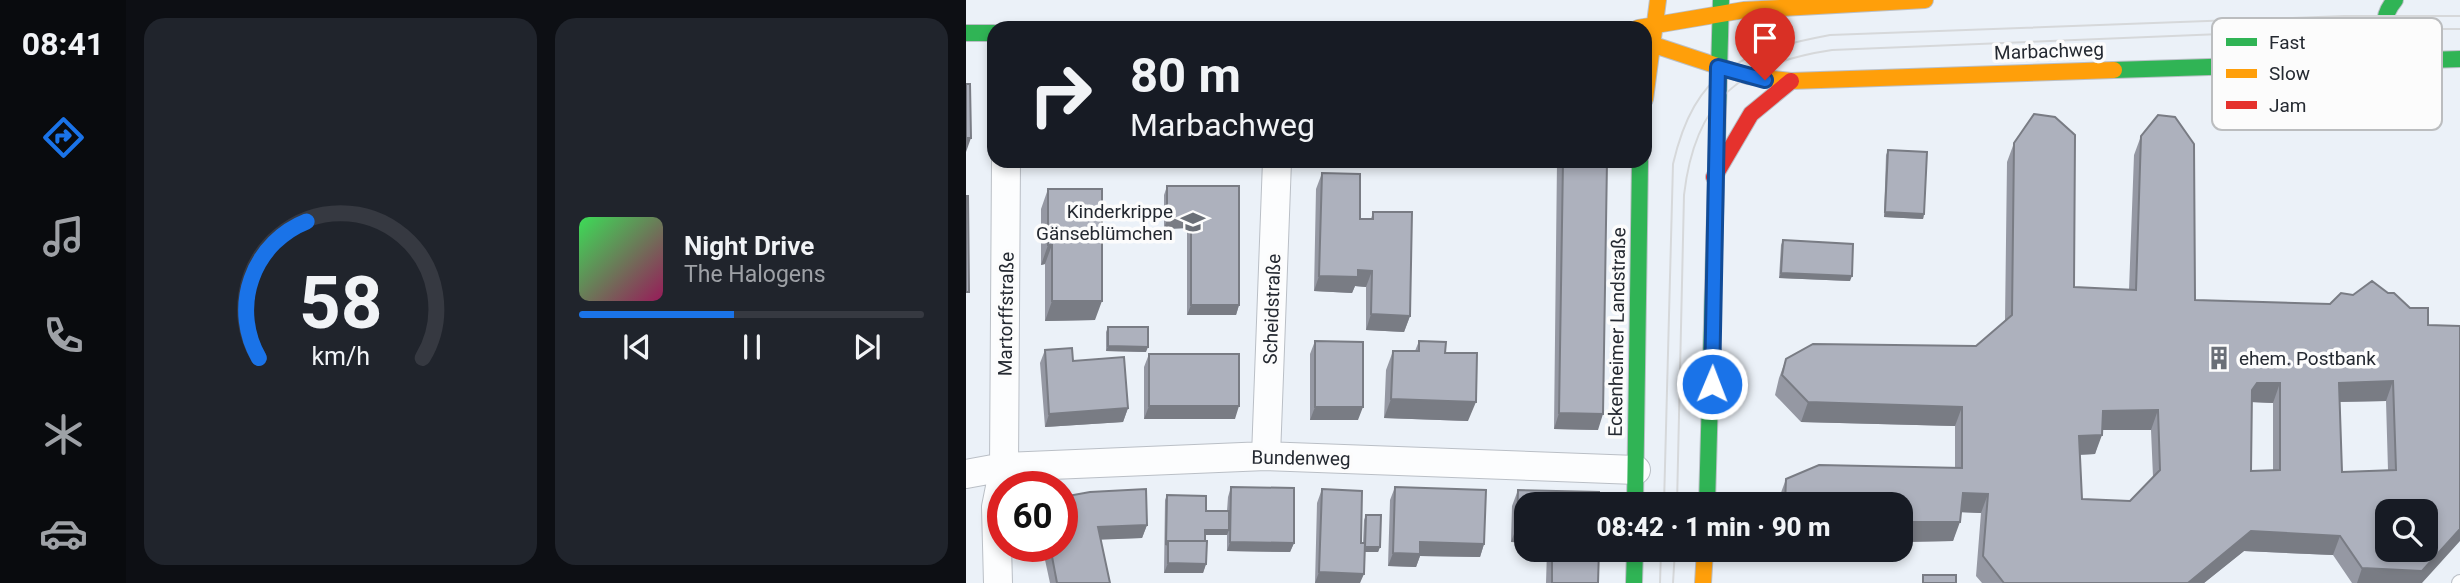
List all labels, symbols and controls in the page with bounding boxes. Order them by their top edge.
pin [1735,8,1795,80]
legend [2212,18,2442,130]
icon: arrive [1746,19,1784,57]
text: 08:41 [22,25,104,63]
text: Fast [2269,31,2306,54]
street label: Marbachweg [1994,38,2104,64]
text: 80 m [1130,47,1241,104]
icon: right [1015,49,1106,140]
text: Slow [2269,62,2310,85]
text: Jam [2269,94,2306,117]
text: Marbachweg [1130,106,1315,144]
icon: directions [39,113,88,162]
place label: Kinderkrippe Gänseblümchen [1036,200,1173,245]
school or university icon: Kinderkrippe Gänseblümchen [1179,208,1207,236]
icon: music [39,212,88,261]
street label: Eckenheimer Landstraße [1604,227,1630,437]
text: Night Drive [684,231,814,261]
street label: Martorffstraße [993,252,1019,376]
street label: Scheidstraße [1259,253,1285,365]
text: 58 [299,260,382,346]
text: The Halogens [684,261,826,288]
icon: phone [39,311,88,360]
icon: previous [618,328,656,366]
icon: pause [733,328,771,366]
icon: next [848,328,886,366]
text: km/h [311,341,370,370]
building icon: ehem. Postbank [2205,344,2233,372]
position arrow [1675,347,1749,421]
place label: ehem. Postbank [2239,347,2376,370]
icon: climate [39,410,88,459]
street label: Bundenweg [1251,446,1351,470]
speed limit sign: 60 [987,471,1078,562]
map controls [2375,499,2438,562]
button: search [2375,499,2438,562]
icon: car [39,509,88,558]
text: 08:42 · 1 min · 90 m [1596,512,1831,542]

